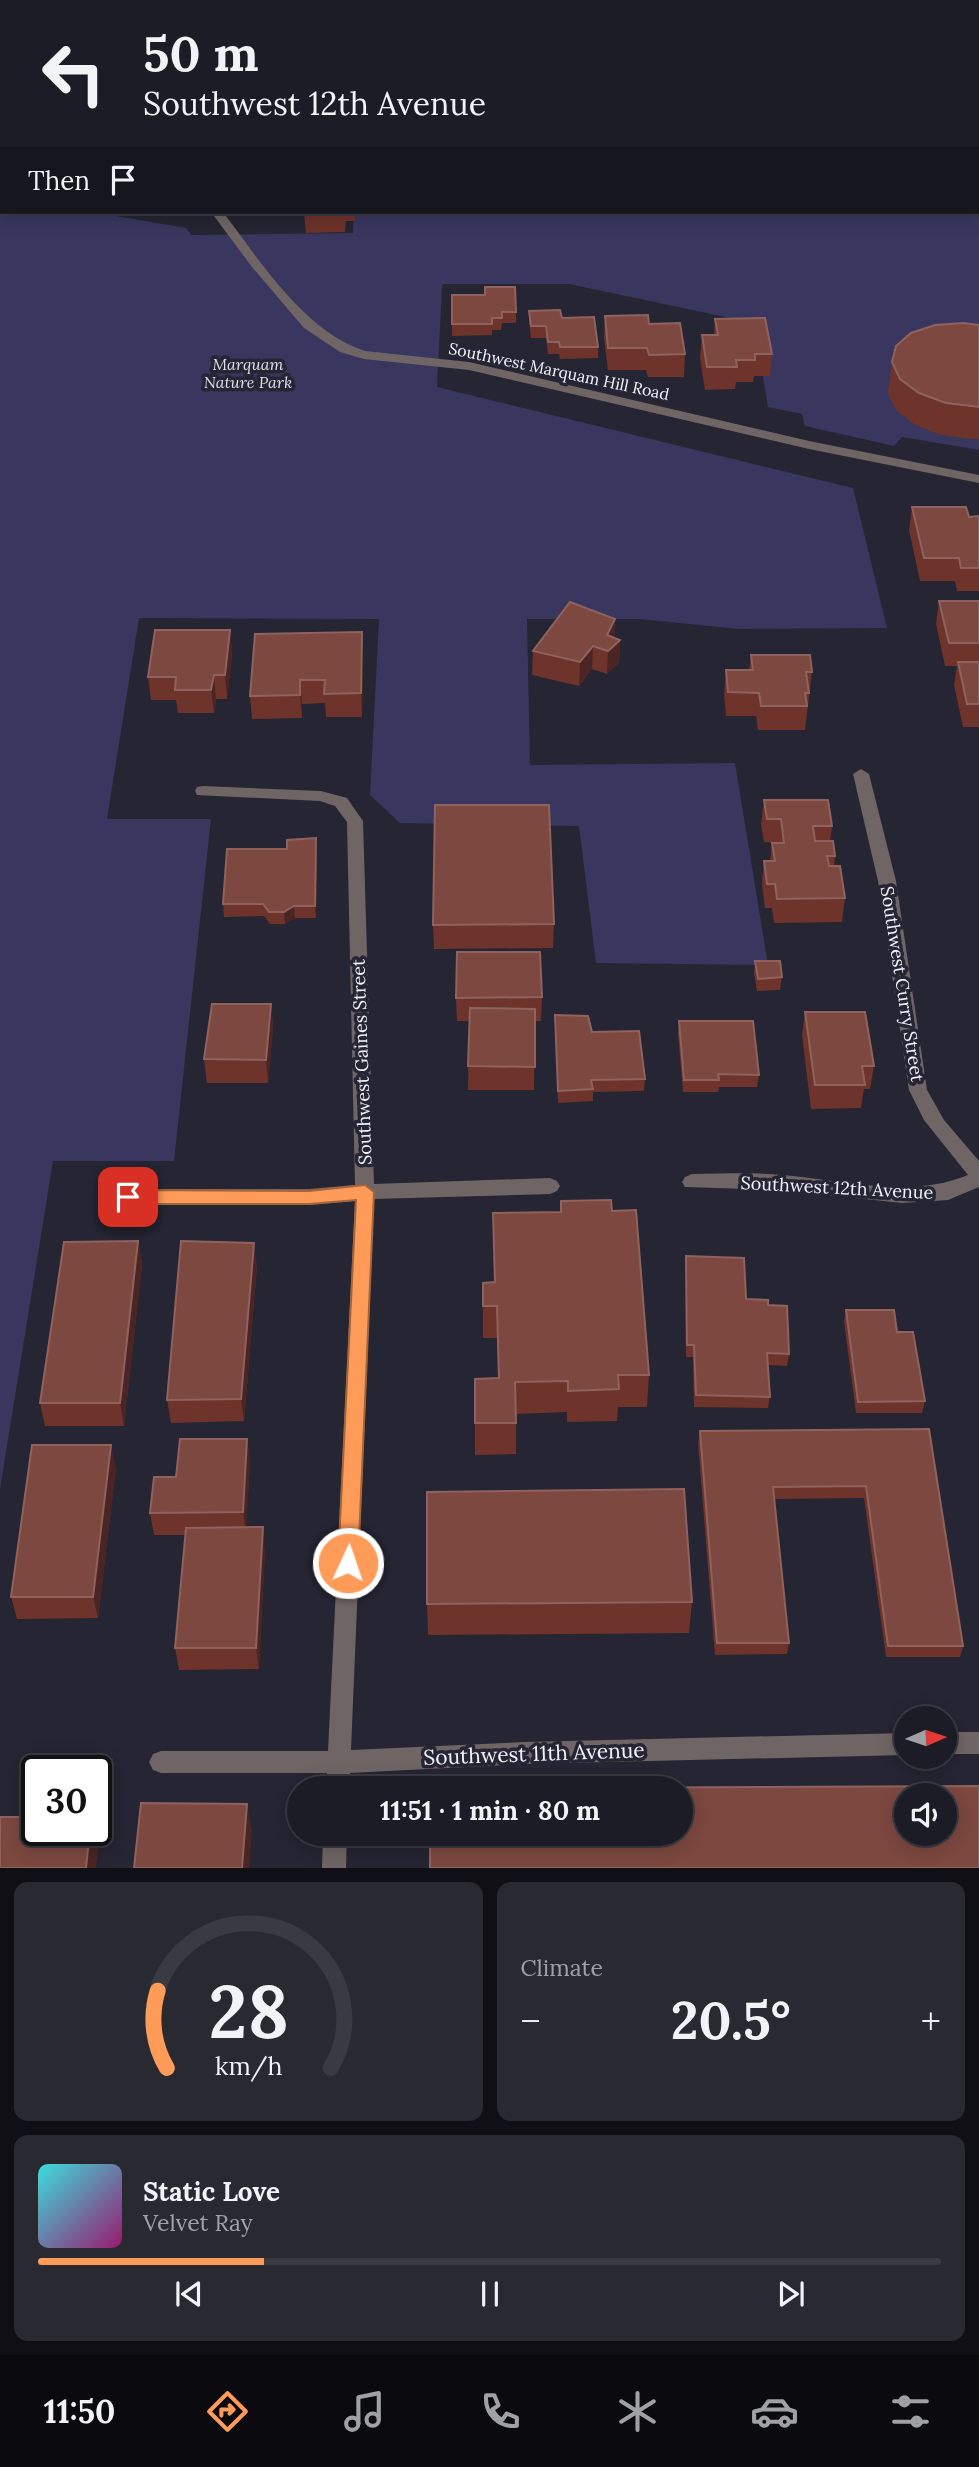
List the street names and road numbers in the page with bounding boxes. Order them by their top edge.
street label: Southwest Marquam Hill Road [447,338,672,404]
street label: Southwest Curry Street [876,885,929,1083]
street label: Southwest Gaines Street [346,959,377,1165]
street label: Southwest 12th Avenue [740,1171,934,1204]
street label: Southwest 11th Avenue [423,1736,645,1771]

